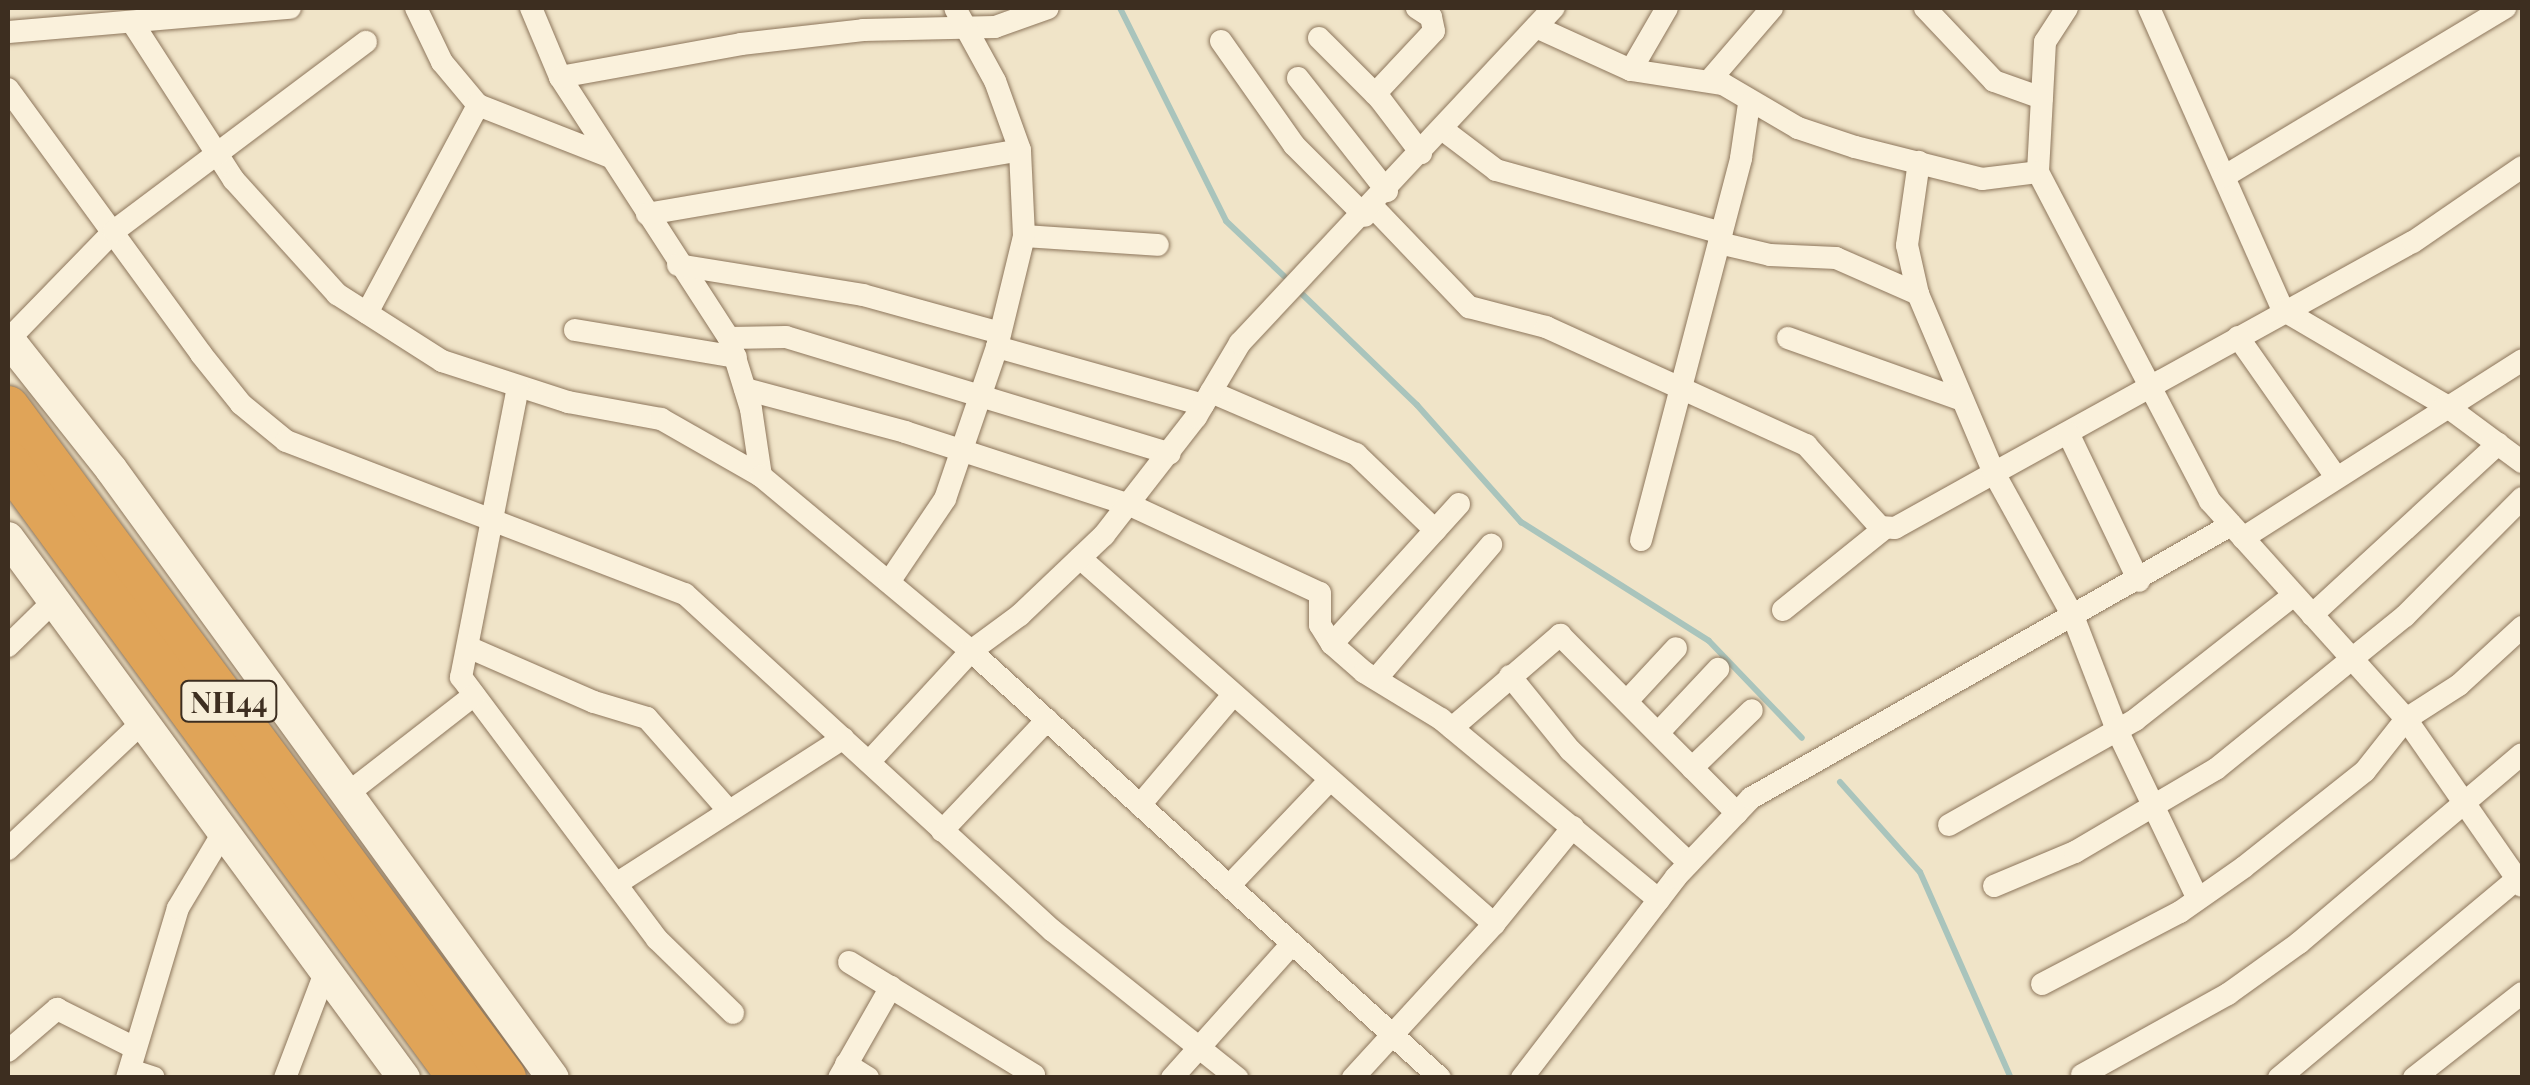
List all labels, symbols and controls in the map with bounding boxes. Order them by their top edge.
road number: NH44 [179,676,279,726]

